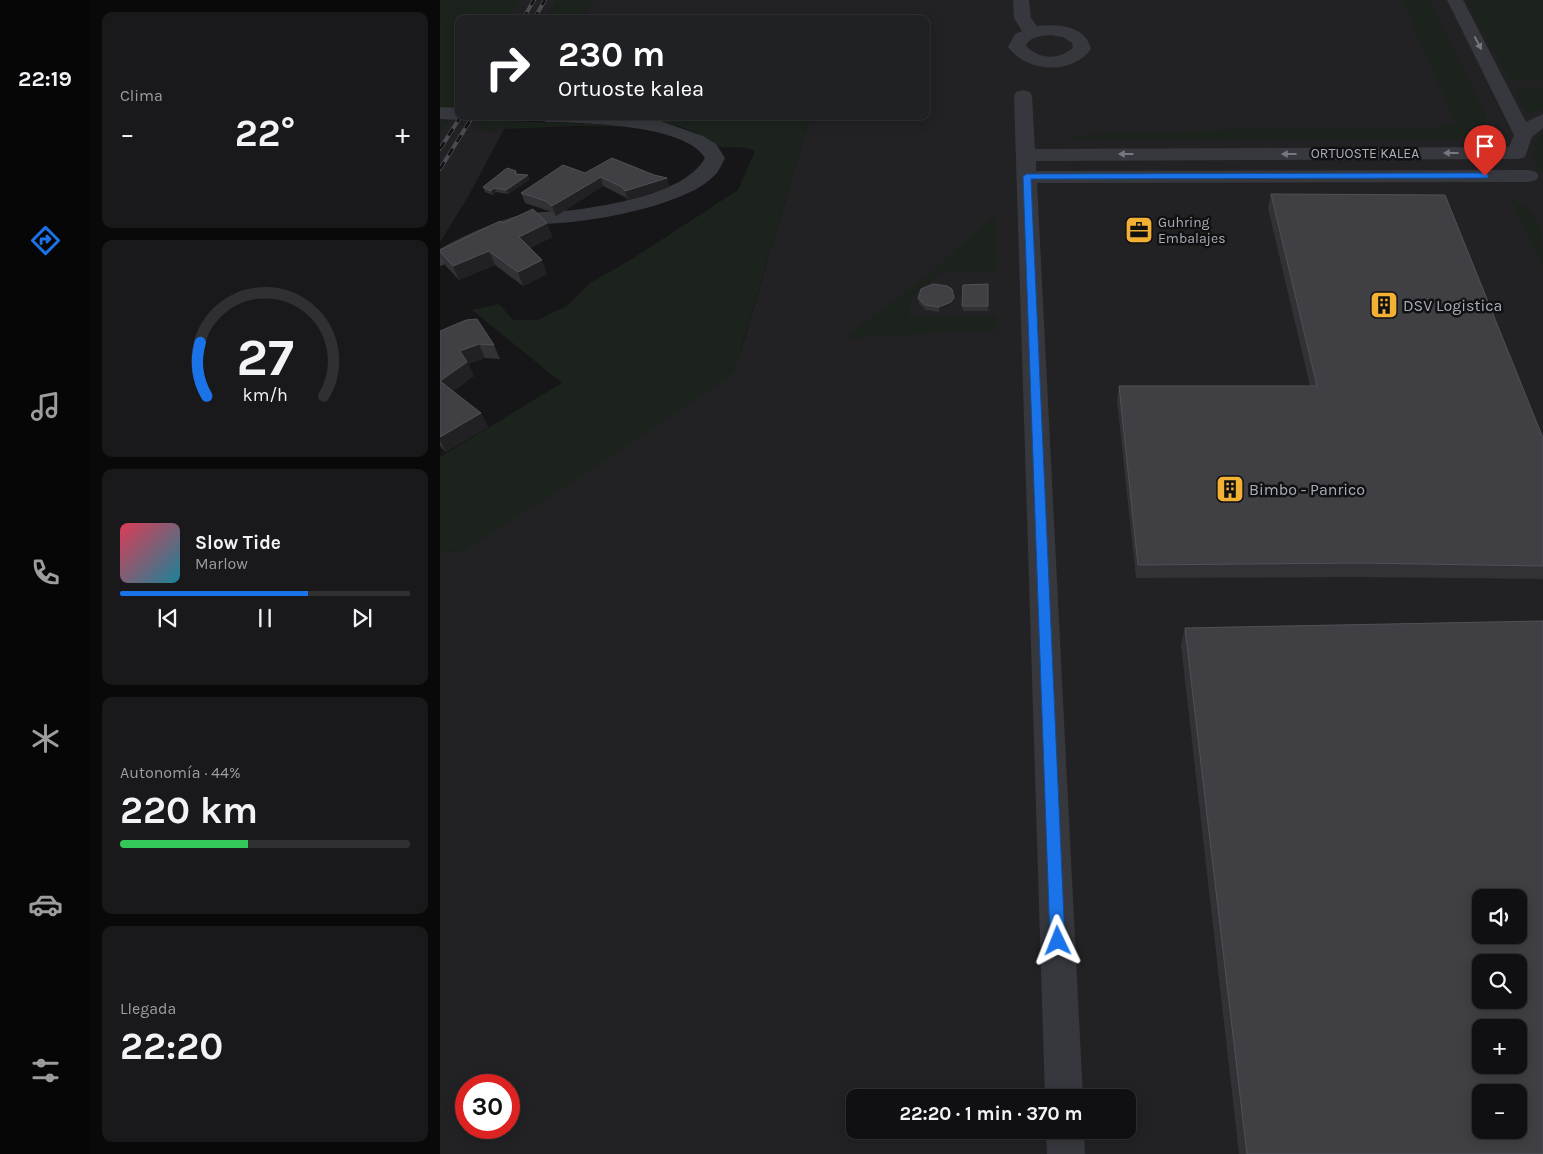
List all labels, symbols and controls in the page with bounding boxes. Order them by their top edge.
text: 230 m [558,34,665,75]
icon: right [475,35,540,100]
one-way arrow [1474,36,1482,50]
text: 22:19 [18,66,72,92]
text: Ortuoste kalea [558,76,704,102]
text: Clima [120,86,163,105]
text: 22° [235,111,295,156]
text: − [120,117,135,150]
text: + [395,117,410,150]
pin [1464,125,1506,176]
icon: arrive [1471,132,1499,160]
street label: ORTUOSTE KALEA [1311,145,1419,162]
one-way arrow [1443,149,1459,157]
one-way arrow [1118,150,1134,158]
one-way arrow [1281,150,1297,158]
place label: Guhring Embalajes [1158,214,1226,247]
office icon: Guhring Embalajes [1124,215,1154,245]
icon: directions [28,223,63,258]
building icon: DSV Logistica [1369,290,1399,320]
place label: DSV Logistica [1403,296,1502,315]
text: 27 [236,327,294,388]
text: km/h [242,385,288,406]
icon: music [28,389,63,424]
building icon: Bimbo - Panrico [1215,474,1245,504]
place label: Bimbo - Panrico [1249,480,1365,499]
text: Slow Tide [195,532,281,554]
text: Marlow [195,554,248,573]
icon: phone [28,555,63,590]
icon: previous [154,604,182,632]
icon: pause [251,604,279,632]
icon: next [348,604,376,632]
icon: climate [28,721,63,756]
text: Autonomía · 44% [120,763,241,782]
text: 220 km [120,788,258,833]
icon: car [28,887,63,922]
map controls [1472,889,1527,1139]
button: sound [1472,889,1527,944]
position arrow [1031,914,1083,966]
button: search [1472,954,1527,1009]
text: Llegada [120,999,176,1018]
button: + [1472,1019,1527,1074]
text: 22:20 [120,1024,223,1069]
icon: filters [28,1053,63,1088]
speed limit sign: 30 [455,1074,520,1139]
button: − [1472,1084,1527,1139]
text: 22:20 · 1 min · 370 m [900,1103,1082,1125]

